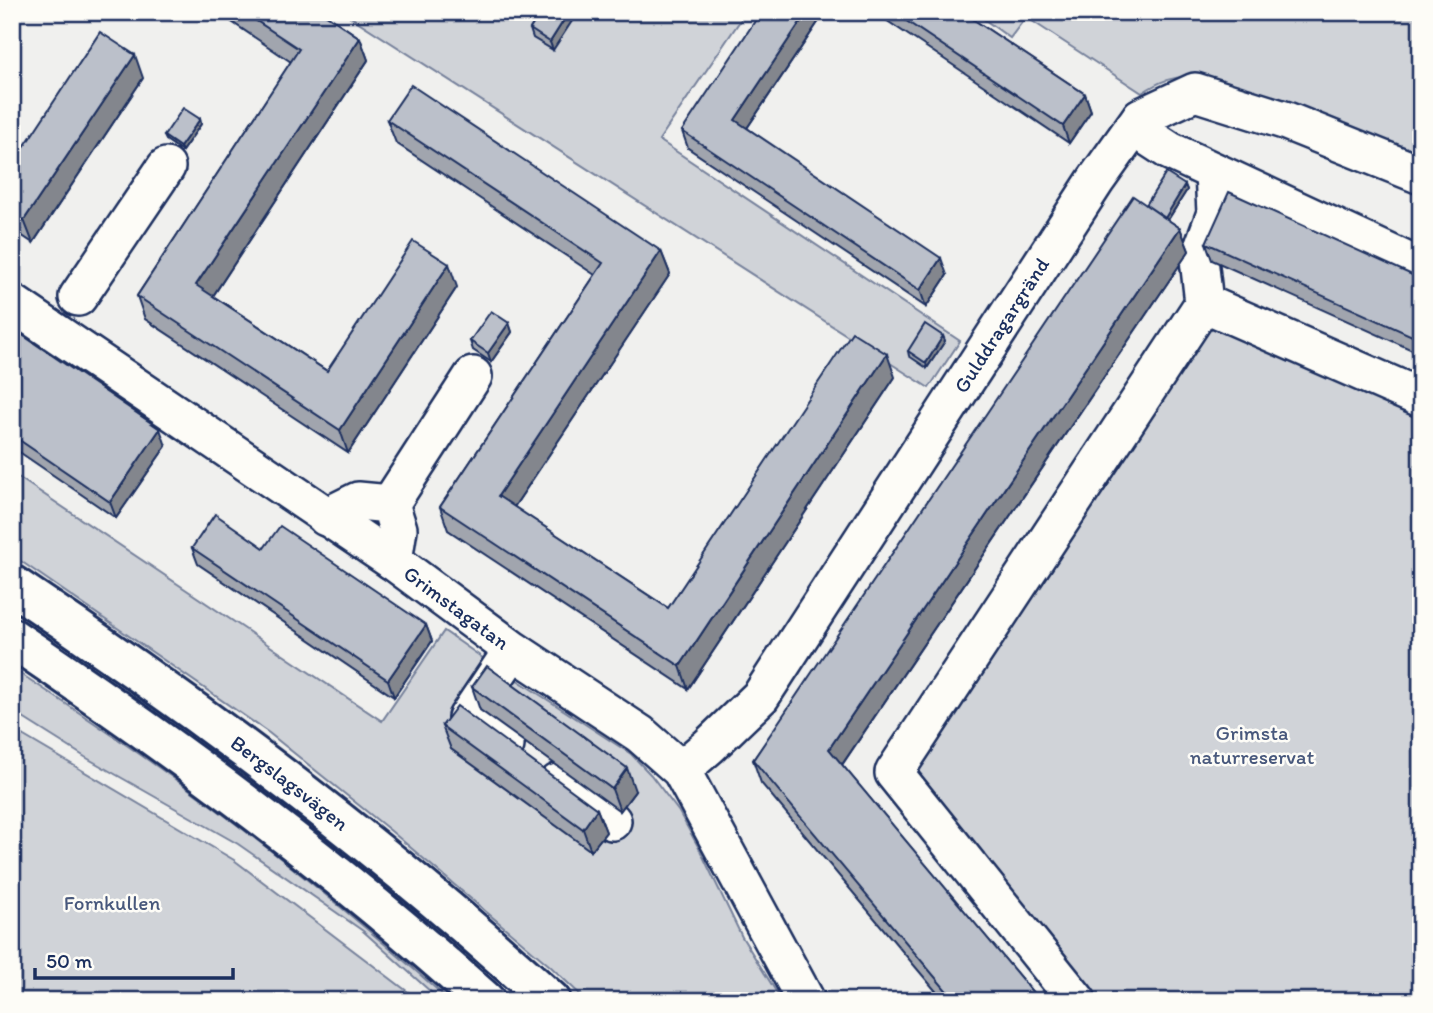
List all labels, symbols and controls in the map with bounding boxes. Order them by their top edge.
street label: Gulddragargränd [948,252,1055,397]
street label: Grimstagatan [399,560,514,655]
park label: Grimsta naturreservat [1190,720,1314,769]
street label: Bergslagsvägen [226,730,354,836]
park label: Fornkullen [64,890,160,915]
scale bar [35,936,233,980]
text: 50 m [46,948,93,973]

